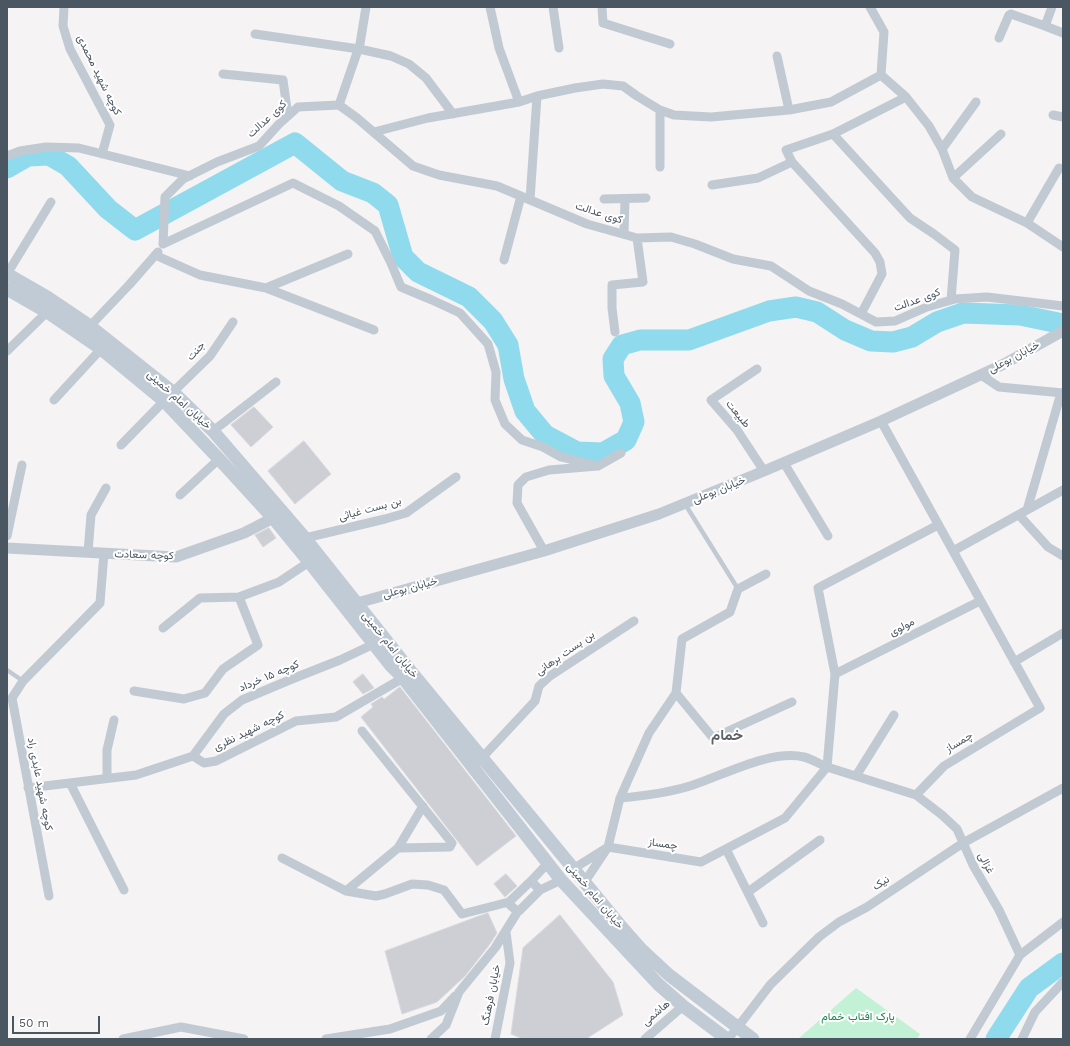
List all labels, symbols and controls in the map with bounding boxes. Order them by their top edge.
street label: کوچه شهید محمدی [74,33,124,117]
street label: کوی عدالت [245,98,289,140]
street label: کوی عدالت [574,199,624,227]
street label: کوی عدالت [892,285,942,315]
street label: خیابان بوعلی [986,338,1042,376]
street label: جنت [184,339,208,363]
street label: خیابان امام خمینی [144,368,214,432]
street label: طبيعت [723,398,753,430]
street label: خیابان بوعلی [691,473,747,507]
street label: بن بست غیاثی [337,494,403,524]
street label: کوچه سعادت [114,547,174,563]
street label: خیابان بوعلی [381,574,439,602]
street label: خیابان امام خمینی [359,609,421,681]
street label: مولوی [887,615,917,639]
street label: بن بست برهانی [533,628,597,678]
street label: کوچه ۱۵ خرداد [237,657,301,695]
street label: کوچه شهید نظری [212,708,286,754]
district label: خمام [711,727,743,745]
street label: چمساز [943,729,975,755]
street label: کوچه شهید عابدی راد [25,736,55,832]
street label: چمساز [647,835,679,853]
street label: غزالی [975,850,997,876]
street label: خیابان امام خمینی [564,860,626,932]
street label: نیک [870,873,892,893]
street label: خیابان فرهنگ [479,963,503,1027]
street label: هاشمی [639,997,673,1029]
scale bar [14,1008,102,1034]
park label: پارک افتاب خمام [821,1010,895,1024]
text: 50 m [19,1016,49,1030]

